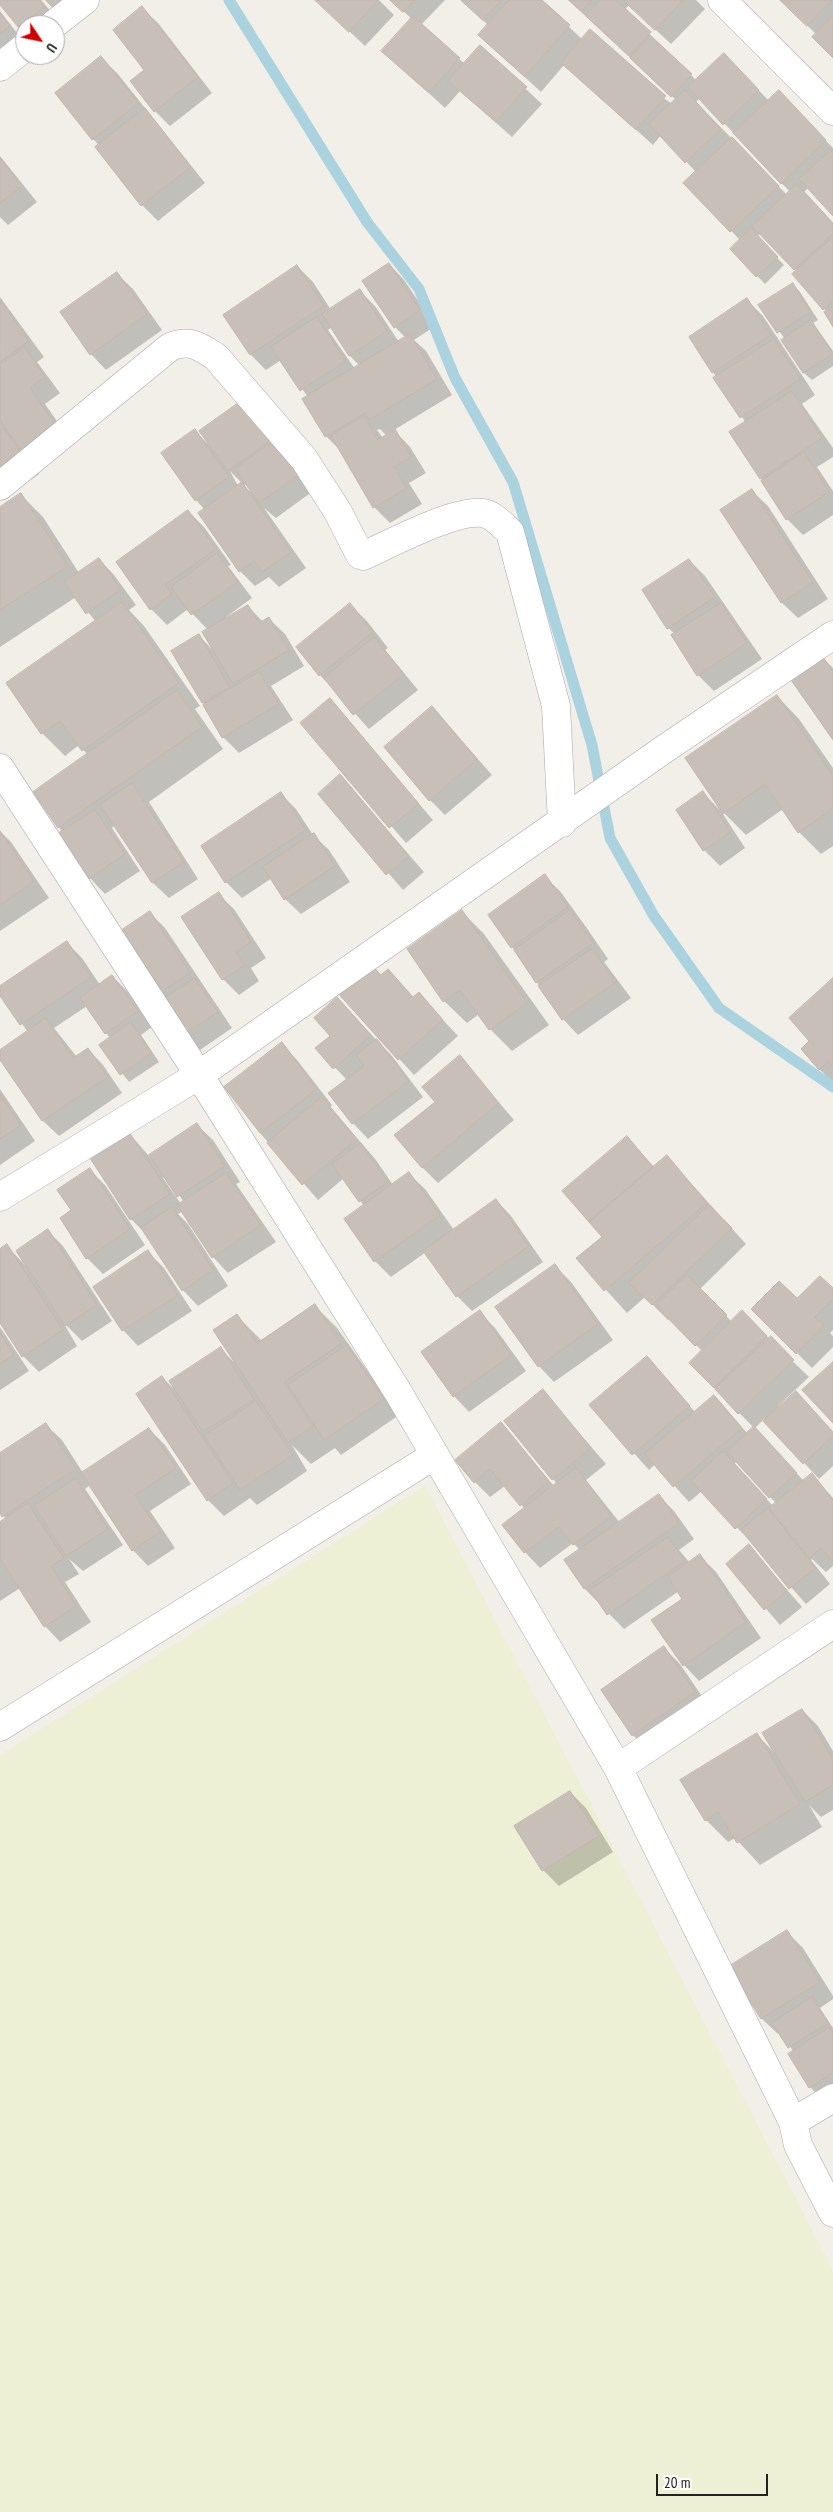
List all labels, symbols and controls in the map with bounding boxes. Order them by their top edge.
north arrow [15,15,65,65]
text: U [42,40,61,56]
scale bar [658,2464,770,2496]
text: 20 m [664,2473,690,2492]

